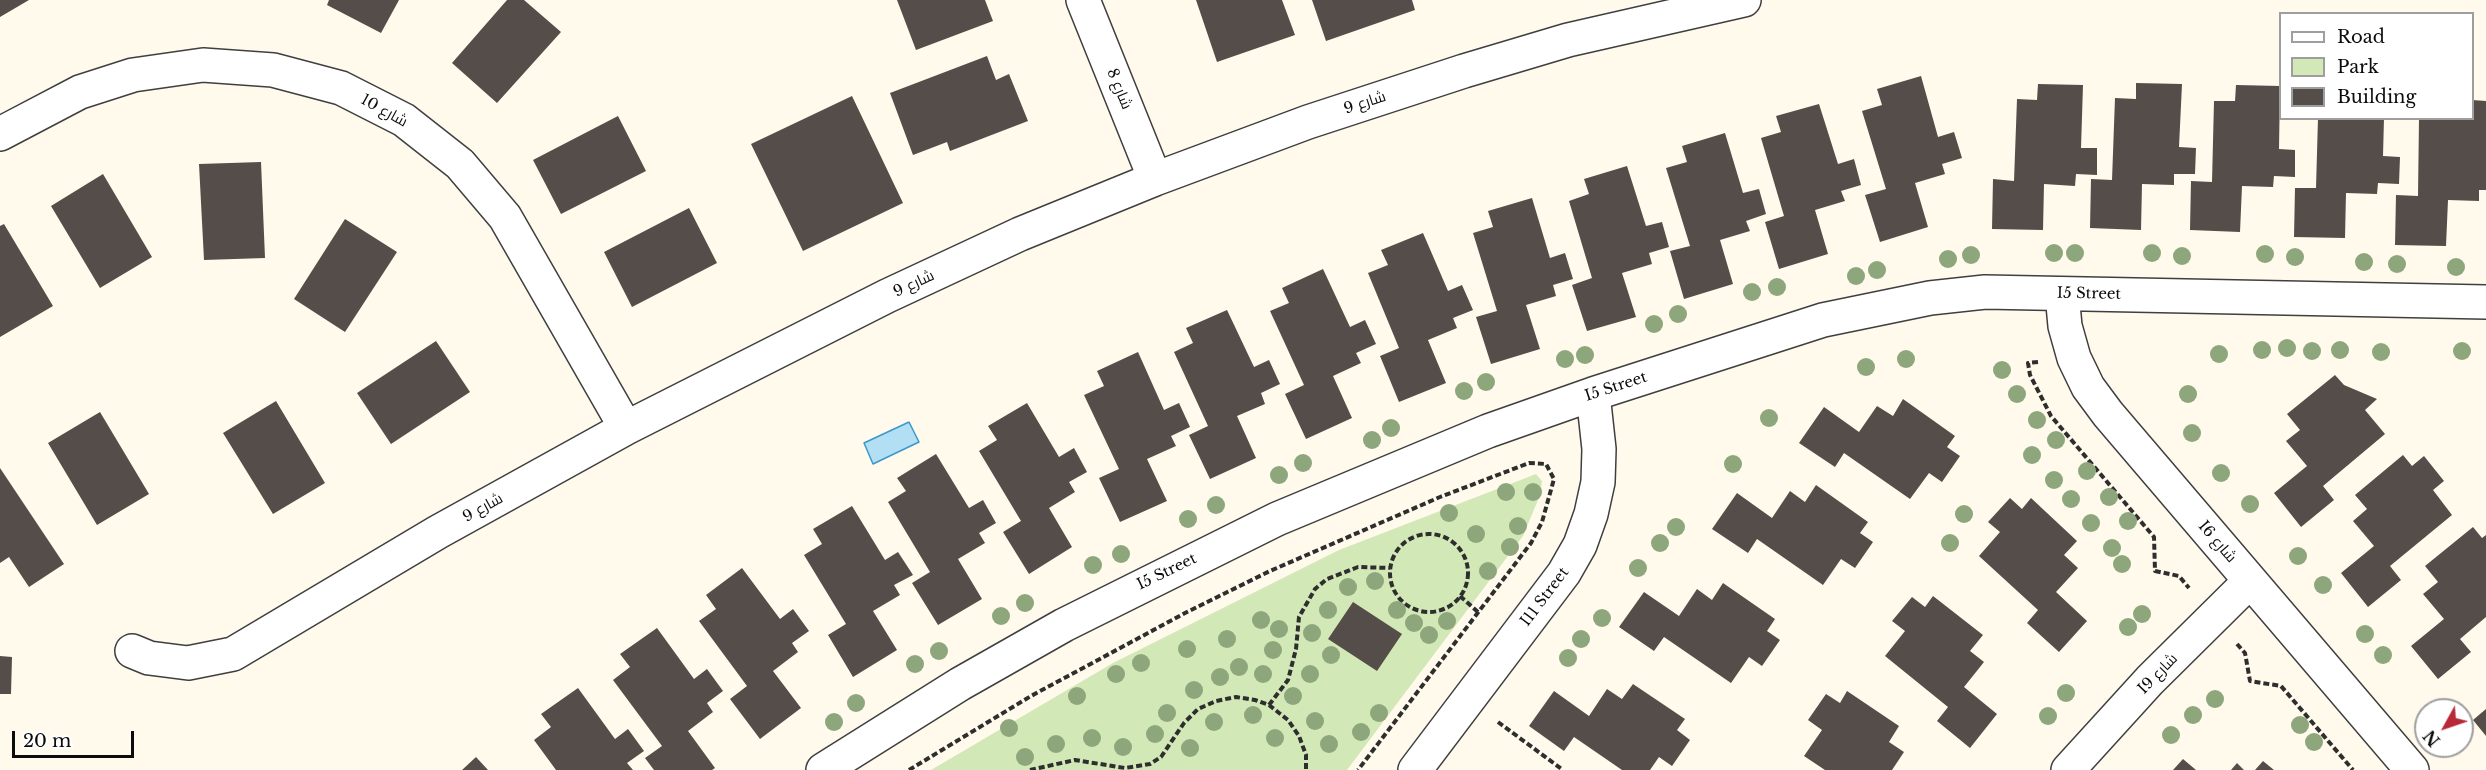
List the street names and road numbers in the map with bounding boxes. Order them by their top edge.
street label: شارع 8 [1103,66,1135,112]
street label: شارع 9 [1342,88,1388,118]
street label: شارع 10 [357,91,411,131]
street label: شارع 9 [891,267,937,301]
street label: I5 Street [2057,284,2121,304]
street label: I5 Street [1583,369,1649,405]
street label: شارع 9 [460,490,506,526]
street label: I6 شارع [2194,518,2240,566]
street label: I5 Street [1134,550,1200,594]
street label: I11 Street [1517,564,1573,630]
street label: I9 شارع [2134,650,2182,698]

